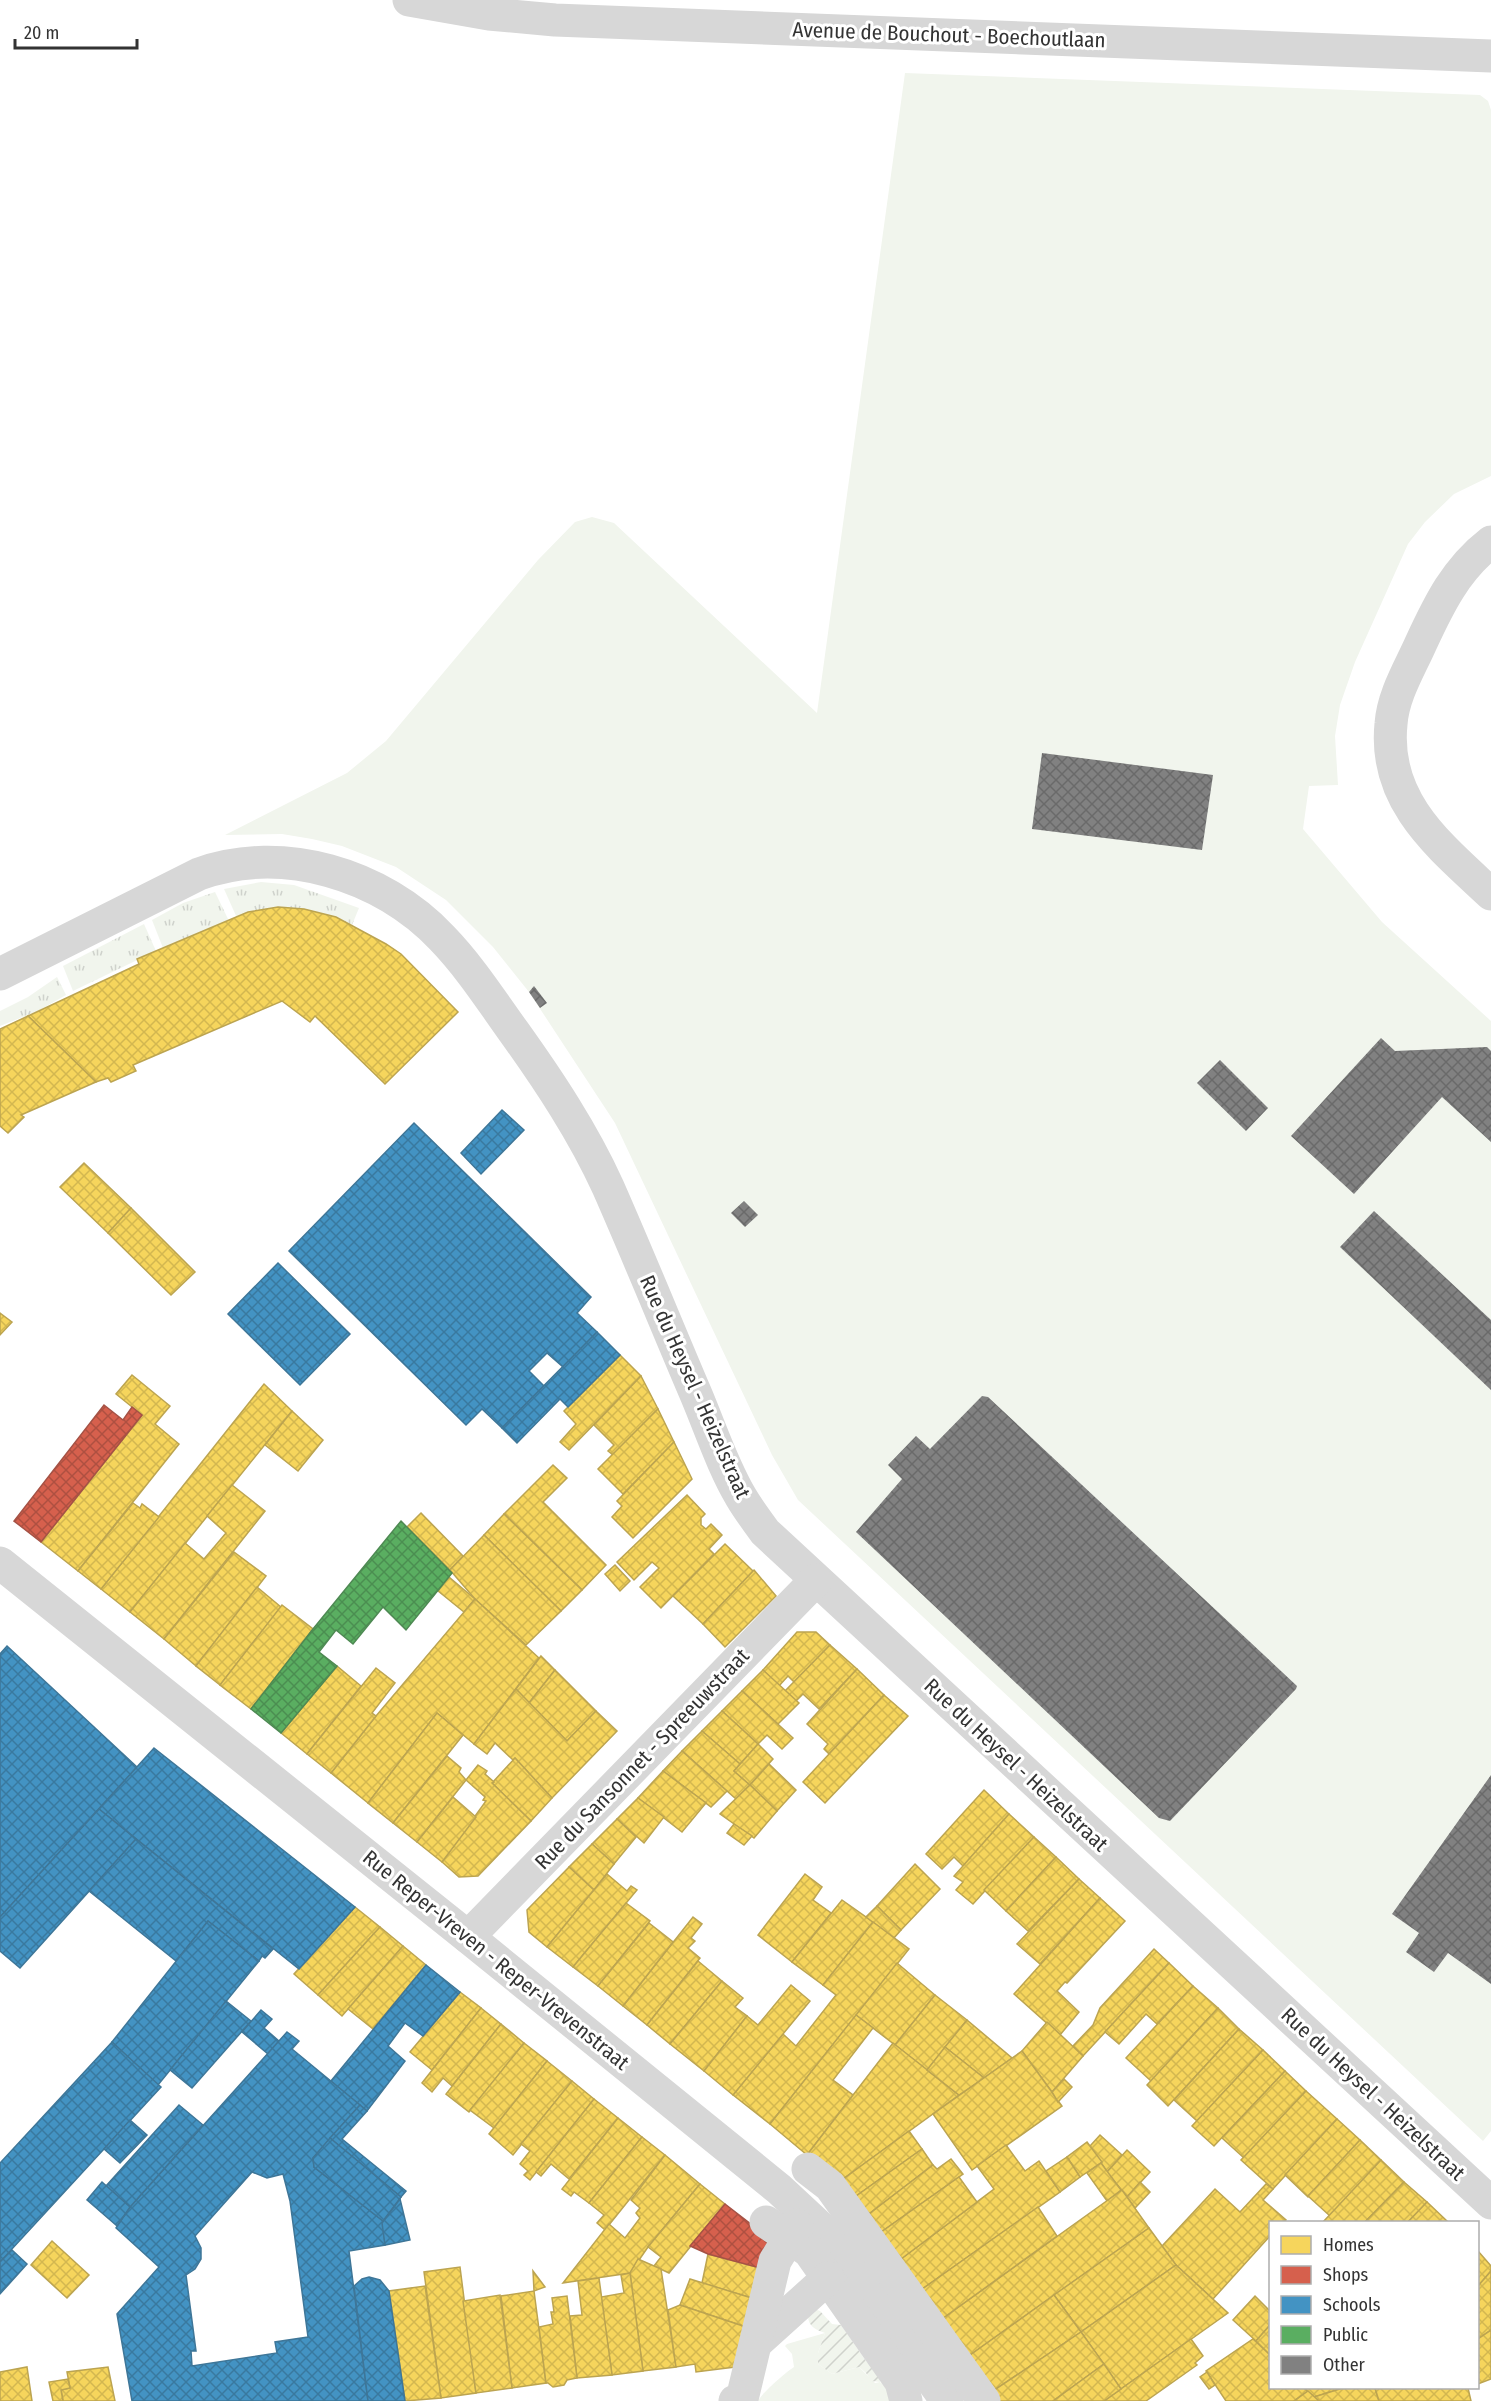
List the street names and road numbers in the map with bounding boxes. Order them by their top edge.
street label: Avenue de Bouchout - Boechoutlaan [792,17,1106,53]
street label: Rue du Heysel - Heizelstraat [634,1271,756,1503]
street label: Rue du Sansonnet - Spreeuwstraat [529,1643,755,1875]
street label: Rue du Heysel - Heizelstraat [919,1673,1113,1857]
street label: Rue Reper-Vreven - Reper-Vrevenstraat [357,1844,635,2076]
street label: Rue du Heysel - Heizelstraat [1276,2002,1470,2186]

